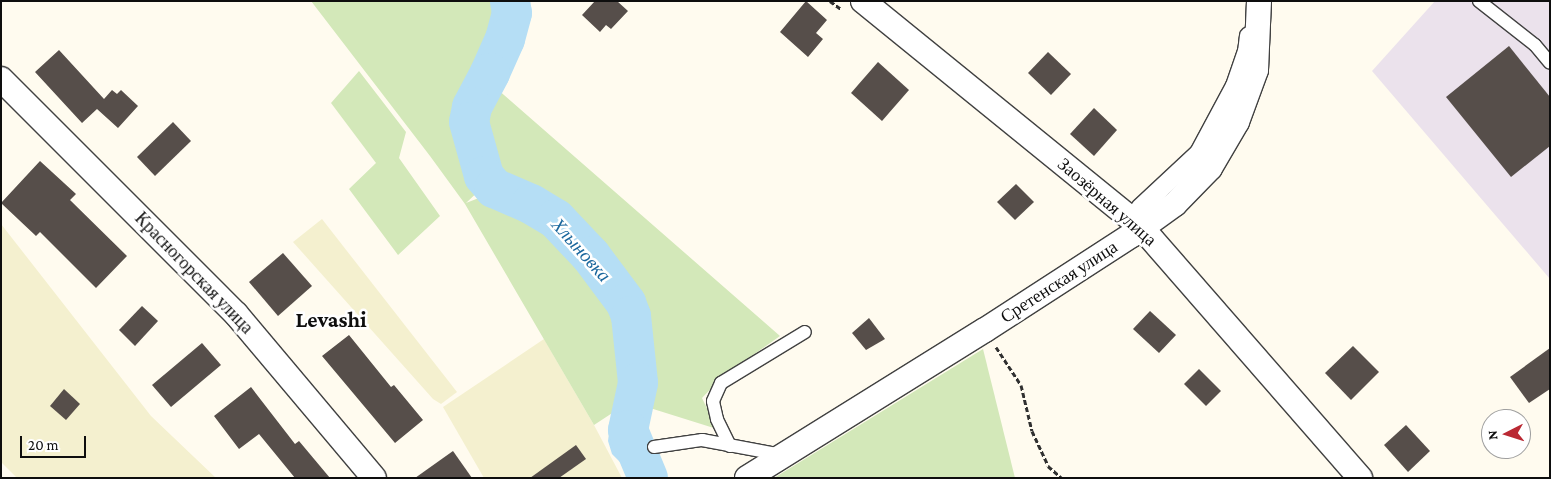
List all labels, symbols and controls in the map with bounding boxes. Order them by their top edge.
street label: Заозёрная улица [1053,153,1161,251]
street label: Красногорская улица [130,208,258,338]
water label: Хлыновка [546,213,616,287]
street label: Сретенская улица [996,236,1122,328]
district label: Levashi [295,307,367,333]
north arrow [1481,409,1531,459]
scale bar [22,426,89,458]
text: N [1484,430,1500,441]
text: 20 m [28,437,59,453]

